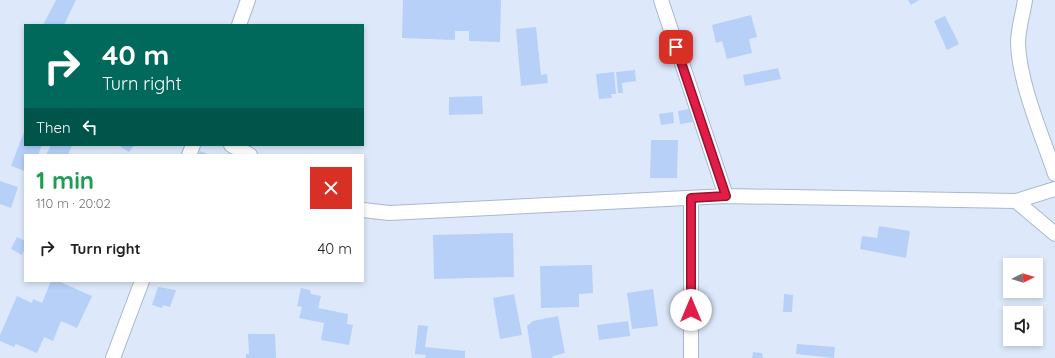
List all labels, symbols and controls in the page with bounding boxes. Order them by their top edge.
pin [659,30,693,64]
icon: arrive [665,36,687,58]
text: 40 m [102,37,169,72]
icon: right [36,40,88,92]
text: Turn right [102,72,182,95]
icon: left [79,116,101,138]
text: Then [36,118,71,137]
text: 1 min [36,165,94,195]
button: close [310,167,352,209]
text: 110 m · 20:02 [36,195,111,211]
icon: right [36,237,58,259]
text: Turn right [70,239,141,258]
text: 40 m [317,239,352,258]
north arrow [1003,258,1043,298]
map controls [1003,258,1043,346]
position arrow [670,289,712,331]
button: sound [1003,306,1043,346]

